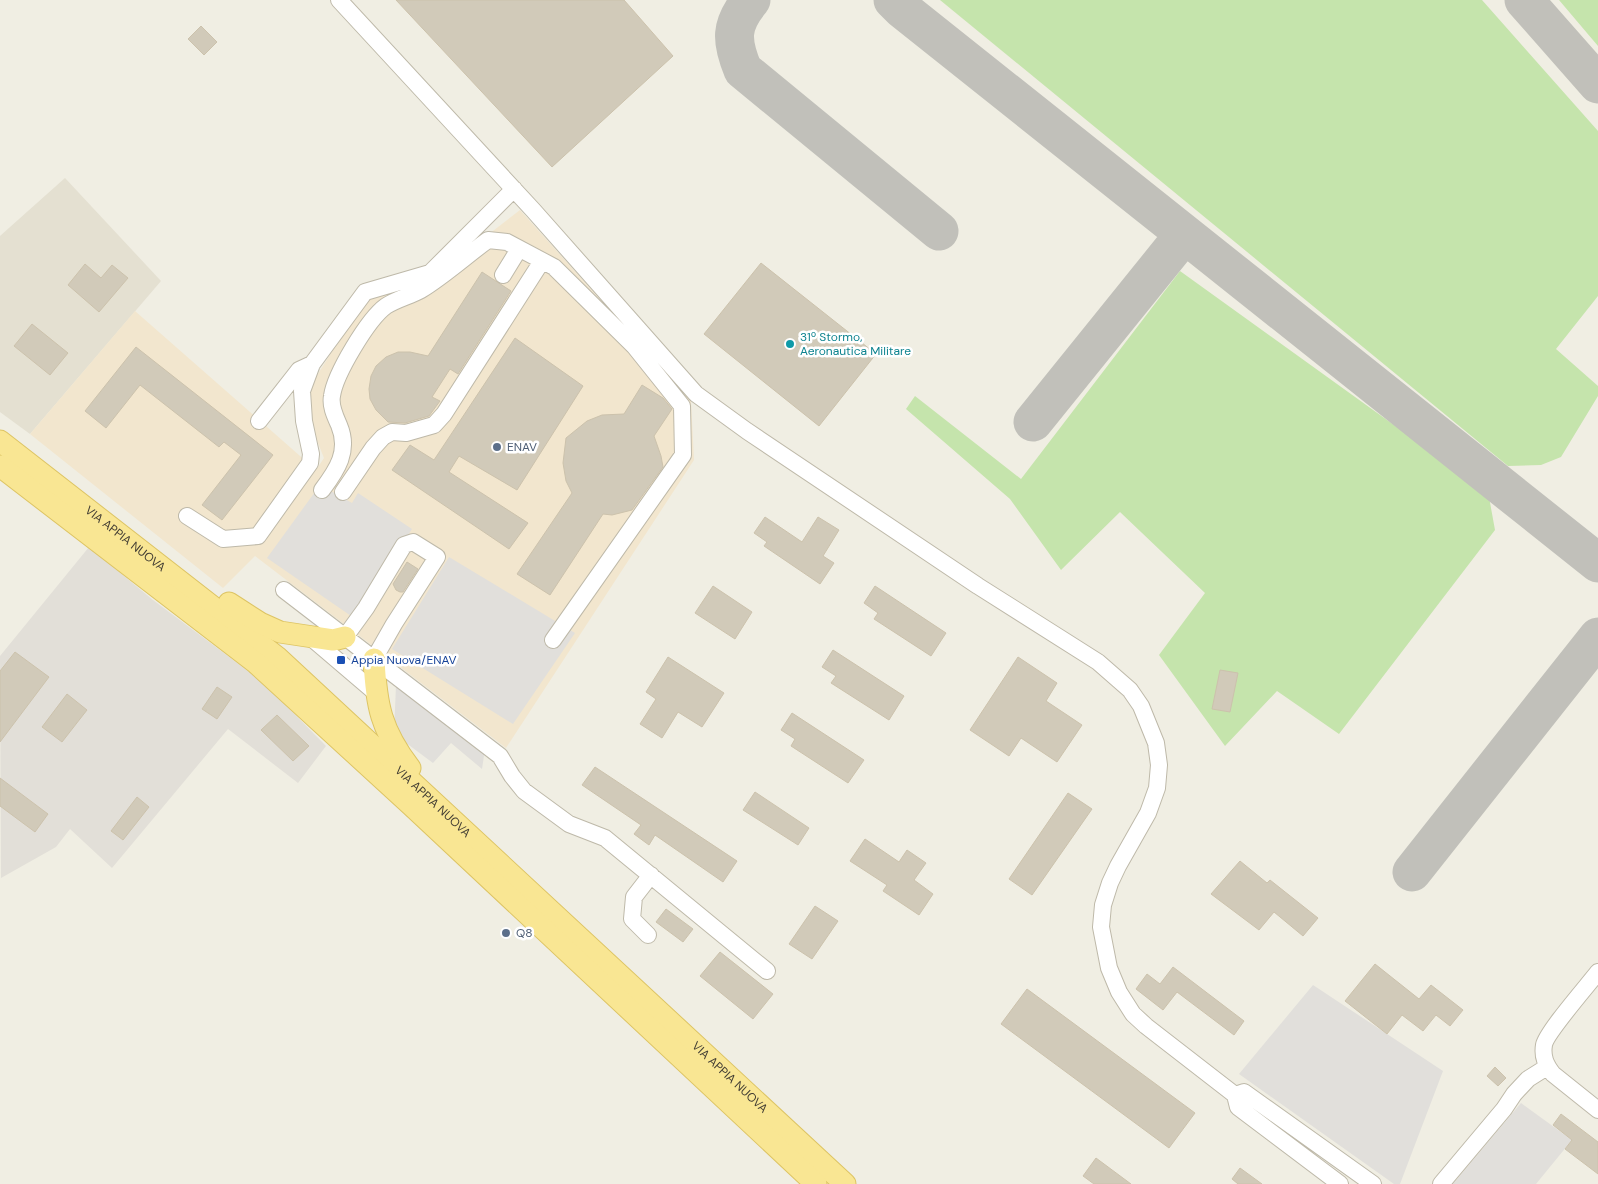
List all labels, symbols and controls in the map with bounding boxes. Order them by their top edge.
place label: 31º Stormo, Aeronautica Militare [800,329,911,359]
marker: 31º Stormo, Aeronautica Militare [784,338,796,350]
place label: ENAV [507,439,537,455]
marker: ENAV [491,441,503,453]
street label: VIA APPIA NUOVA [82,502,169,575]
place label: Appia Nuova/ENAV [351,652,456,668]
marker: Appia Nuova/ENAV [335,654,347,666]
street label: VIA APPIA NUOVA [392,763,474,841]
place label: Q8 [516,925,533,941]
marker: Q8 [500,927,512,939]
street label: VIA APPIA NUOVA [689,1038,771,1116]

